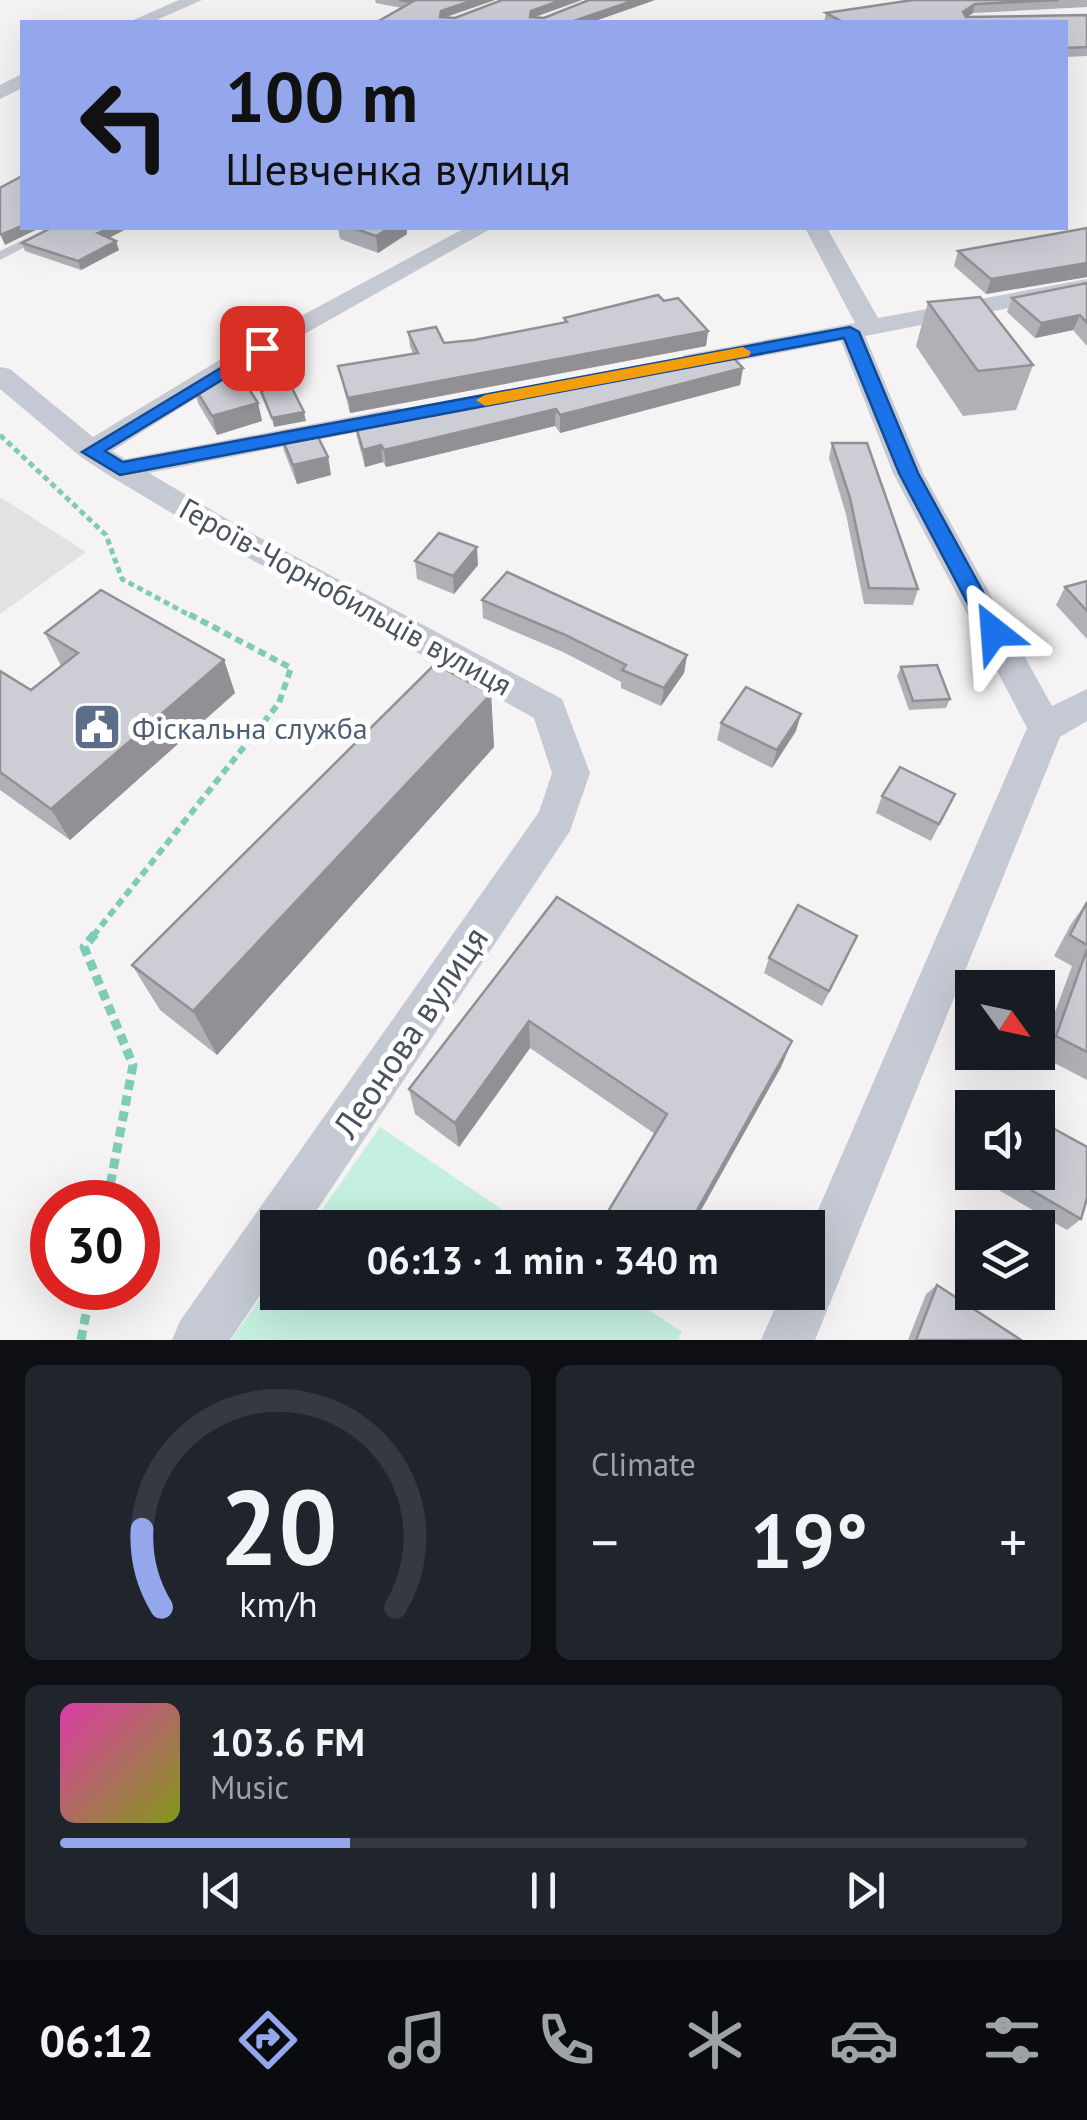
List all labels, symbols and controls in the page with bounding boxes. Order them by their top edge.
text: 100 m [225,51,418,141]
icon: left [60,60,190,190]
text: Шевченка вулиця [225,139,571,197]
pin [220,306,305,391]
icon: arrive [235,321,290,376]
street label: Героїв-Чорнобильців вулиця [173,488,519,704]
position arrow [942,580,1046,684]
public building icon: Фіскальна служба [71,701,123,753]
place label: Фіскальна служба [132,708,368,747]
street label: Леонова вулиця [322,917,498,1148]
north arrow [955,970,1055,1070]
map controls [955,970,1055,1310]
button: sound [955,1090,1055,1190]
speed limit sign: 30 [30,1180,160,1310]
button: layers [955,1210,1055,1310]
text: 06:13 · 1 min · 340 m [367,1235,718,1284]
text: Climate [591,1443,696,1485]
text: 20 [219,1459,337,1594]
text: 19° [750,1492,868,1589]
text: − [591,1506,619,1577]
text: + [999,1506,1027,1577]
text: km/h [239,1581,317,1627]
text: 103.6 FM [210,1717,365,1766]
text: Music [210,1766,289,1808]
icon: previous [194,1863,249,1918]
icon: pause [516,1863,571,1918]
icon: next [838,1863,893,1918]
icon: directions [233,2005,303,2075]
icon: music [382,2005,452,2075]
icon: phone [531,2005,601,2075]
icon: climate [680,2005,750,2075]
icon: car [829,2005,899,2075]
icon: filters [977,2005,1047,2075]
text: 06:12 [39,2011,154,2069]

